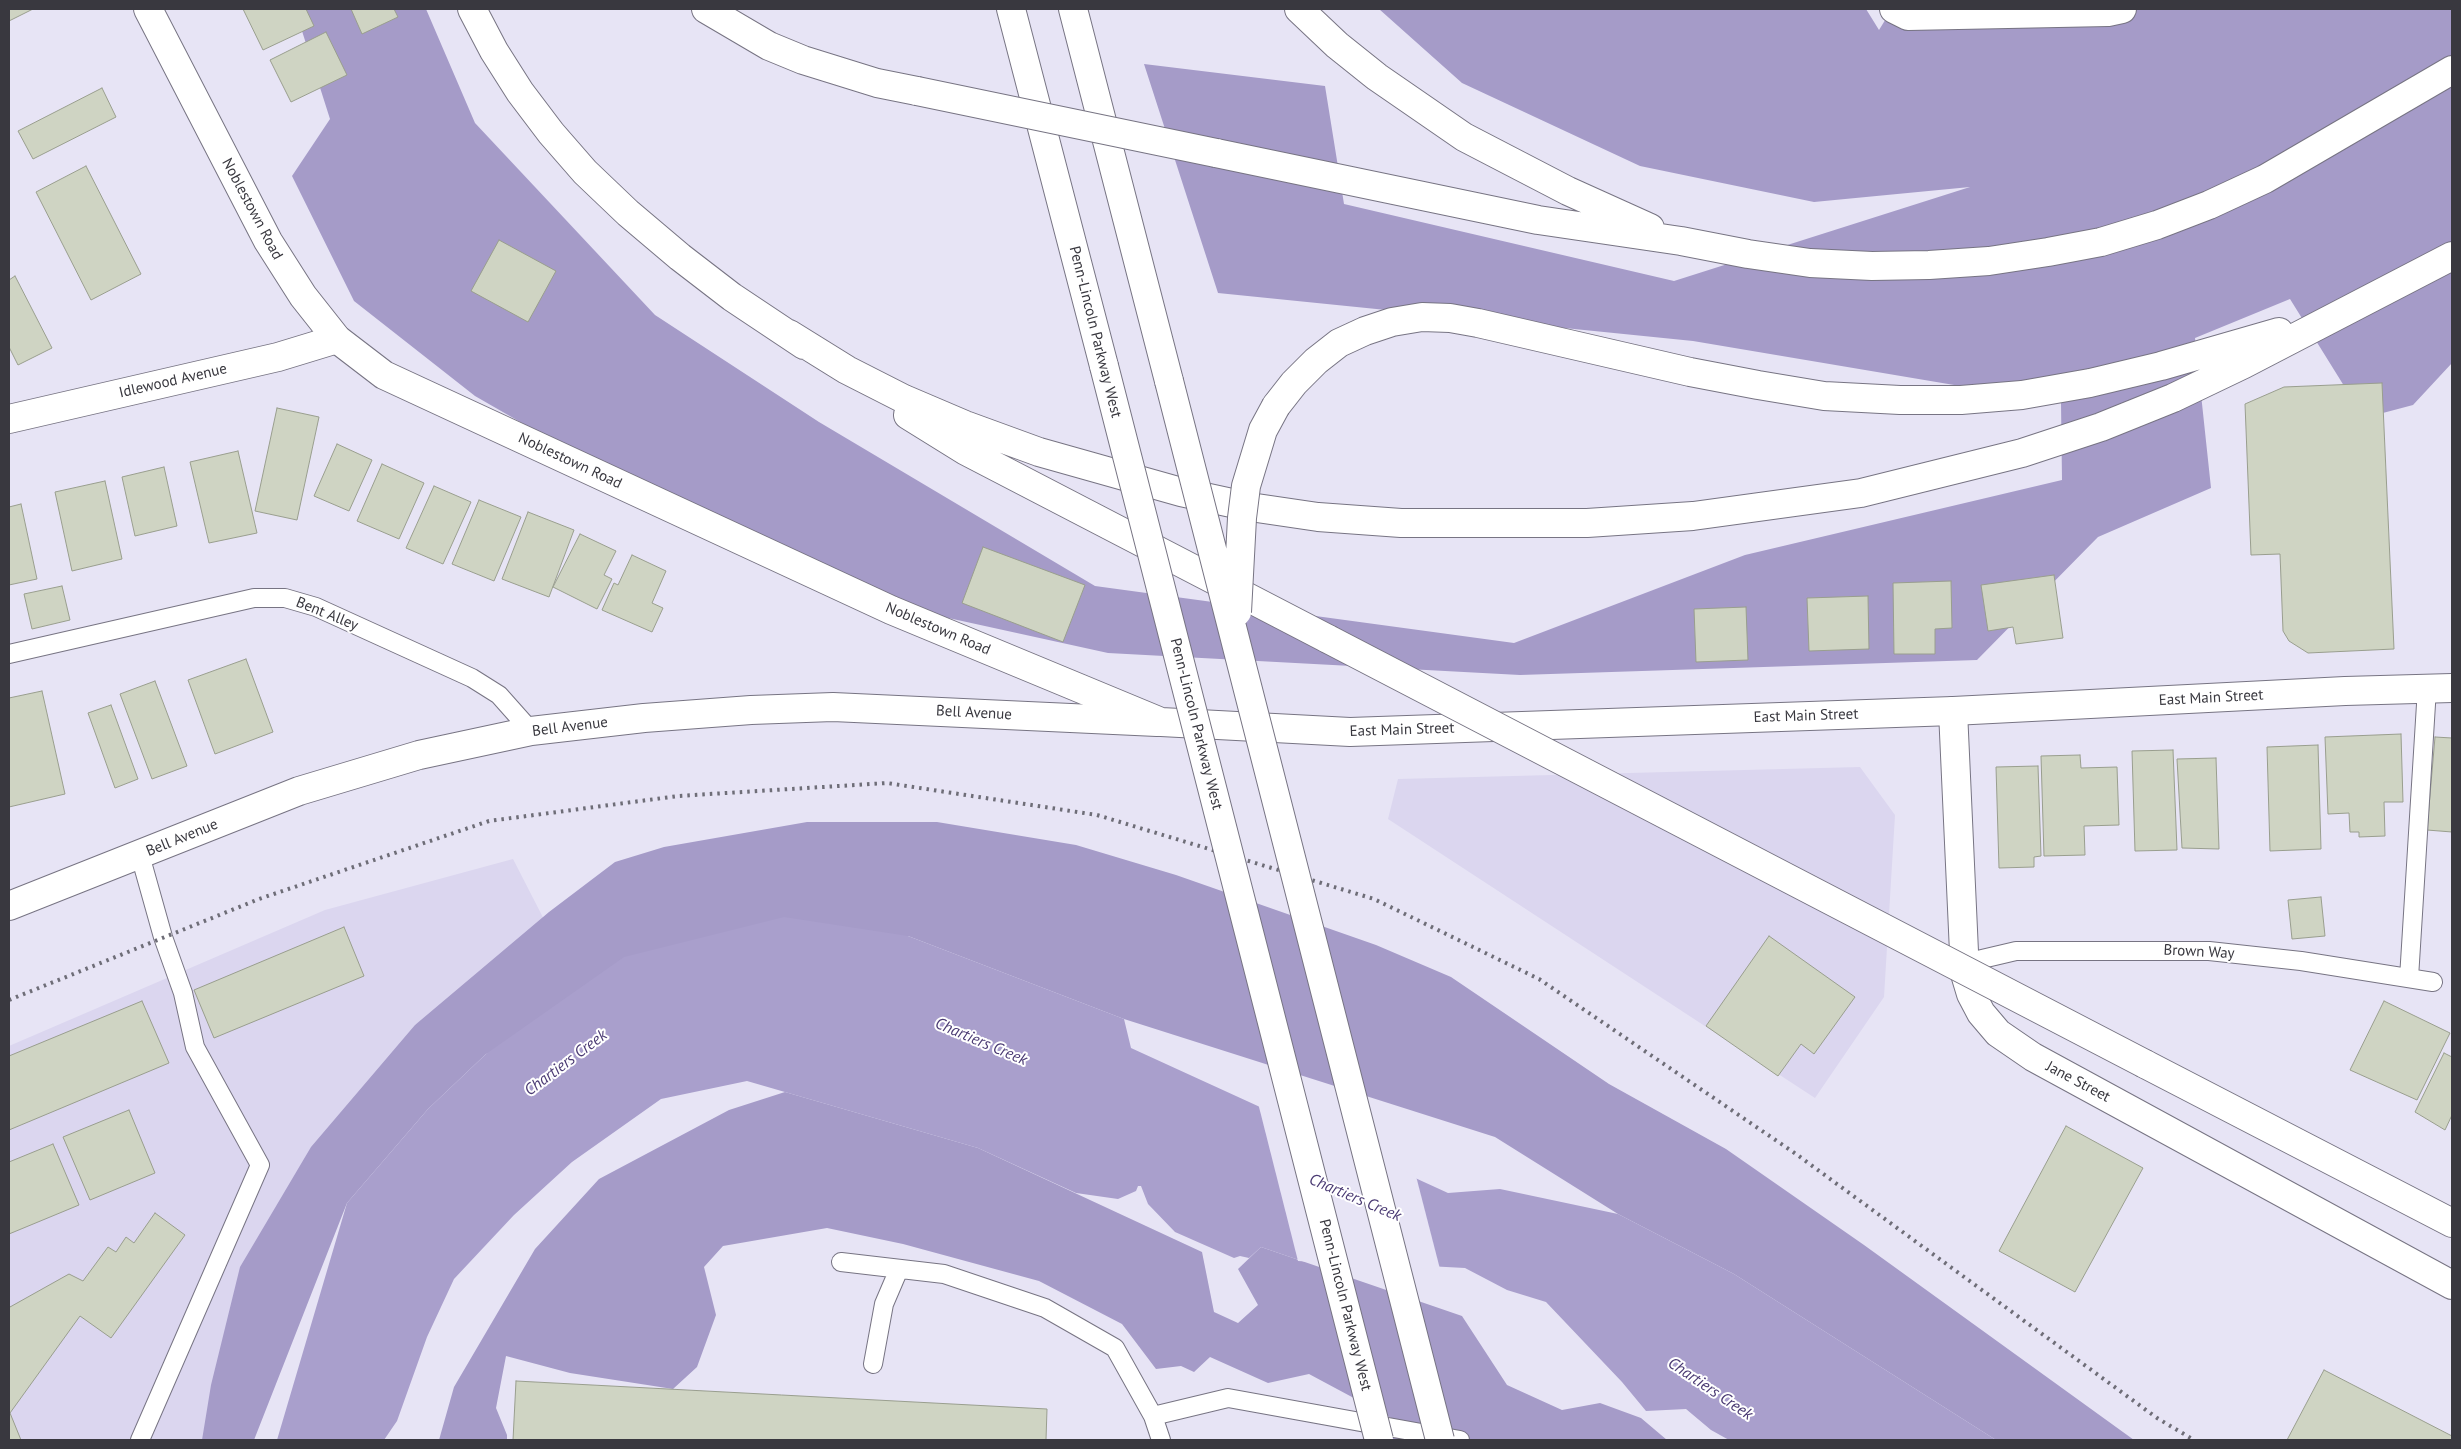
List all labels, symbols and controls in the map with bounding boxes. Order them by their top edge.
street label: Noblestown Road [218,155,286,263]
street label: Penn-Lincoln Parkway West [1065,244,1125,420]
street label: Idlewood Avenue [117,360,229,402]
street label: Noblestown Road [515,429,625,493]
street label: Bent Alley [293,593,361,635]
street label: Noblestown Road [883,599,993,659]
street label: Penn-Lincoln Parkway West [1166,636,1226,812]
street label: East Main Street [2158,686,2264,710]
street label: Bell Avenue [936,702,1012,724]
street label: East Main Street [1753,705,1859,727]
street label: Bell Avenue [531,713,609,741]
street label: East Main Street [1349,719,1455,741]
street label: Bell Avenue [143,815,221,861]
street label: Brown Way [2163,941,2235,963]
water label: Chartiers Creek [932,1014,1030,1070]
water label: Chartiers Creek [521,1026,611,1100]
street label: Jane Street [2043,1058,2113,1106]
water label: Chartiers Creek [1306,1170,1404,1226]
street label: Penn-Lincoln Parkway West [1315,1217,1375,1393]
water label: Chartiers Creek [1664,1354,1756,1424]

